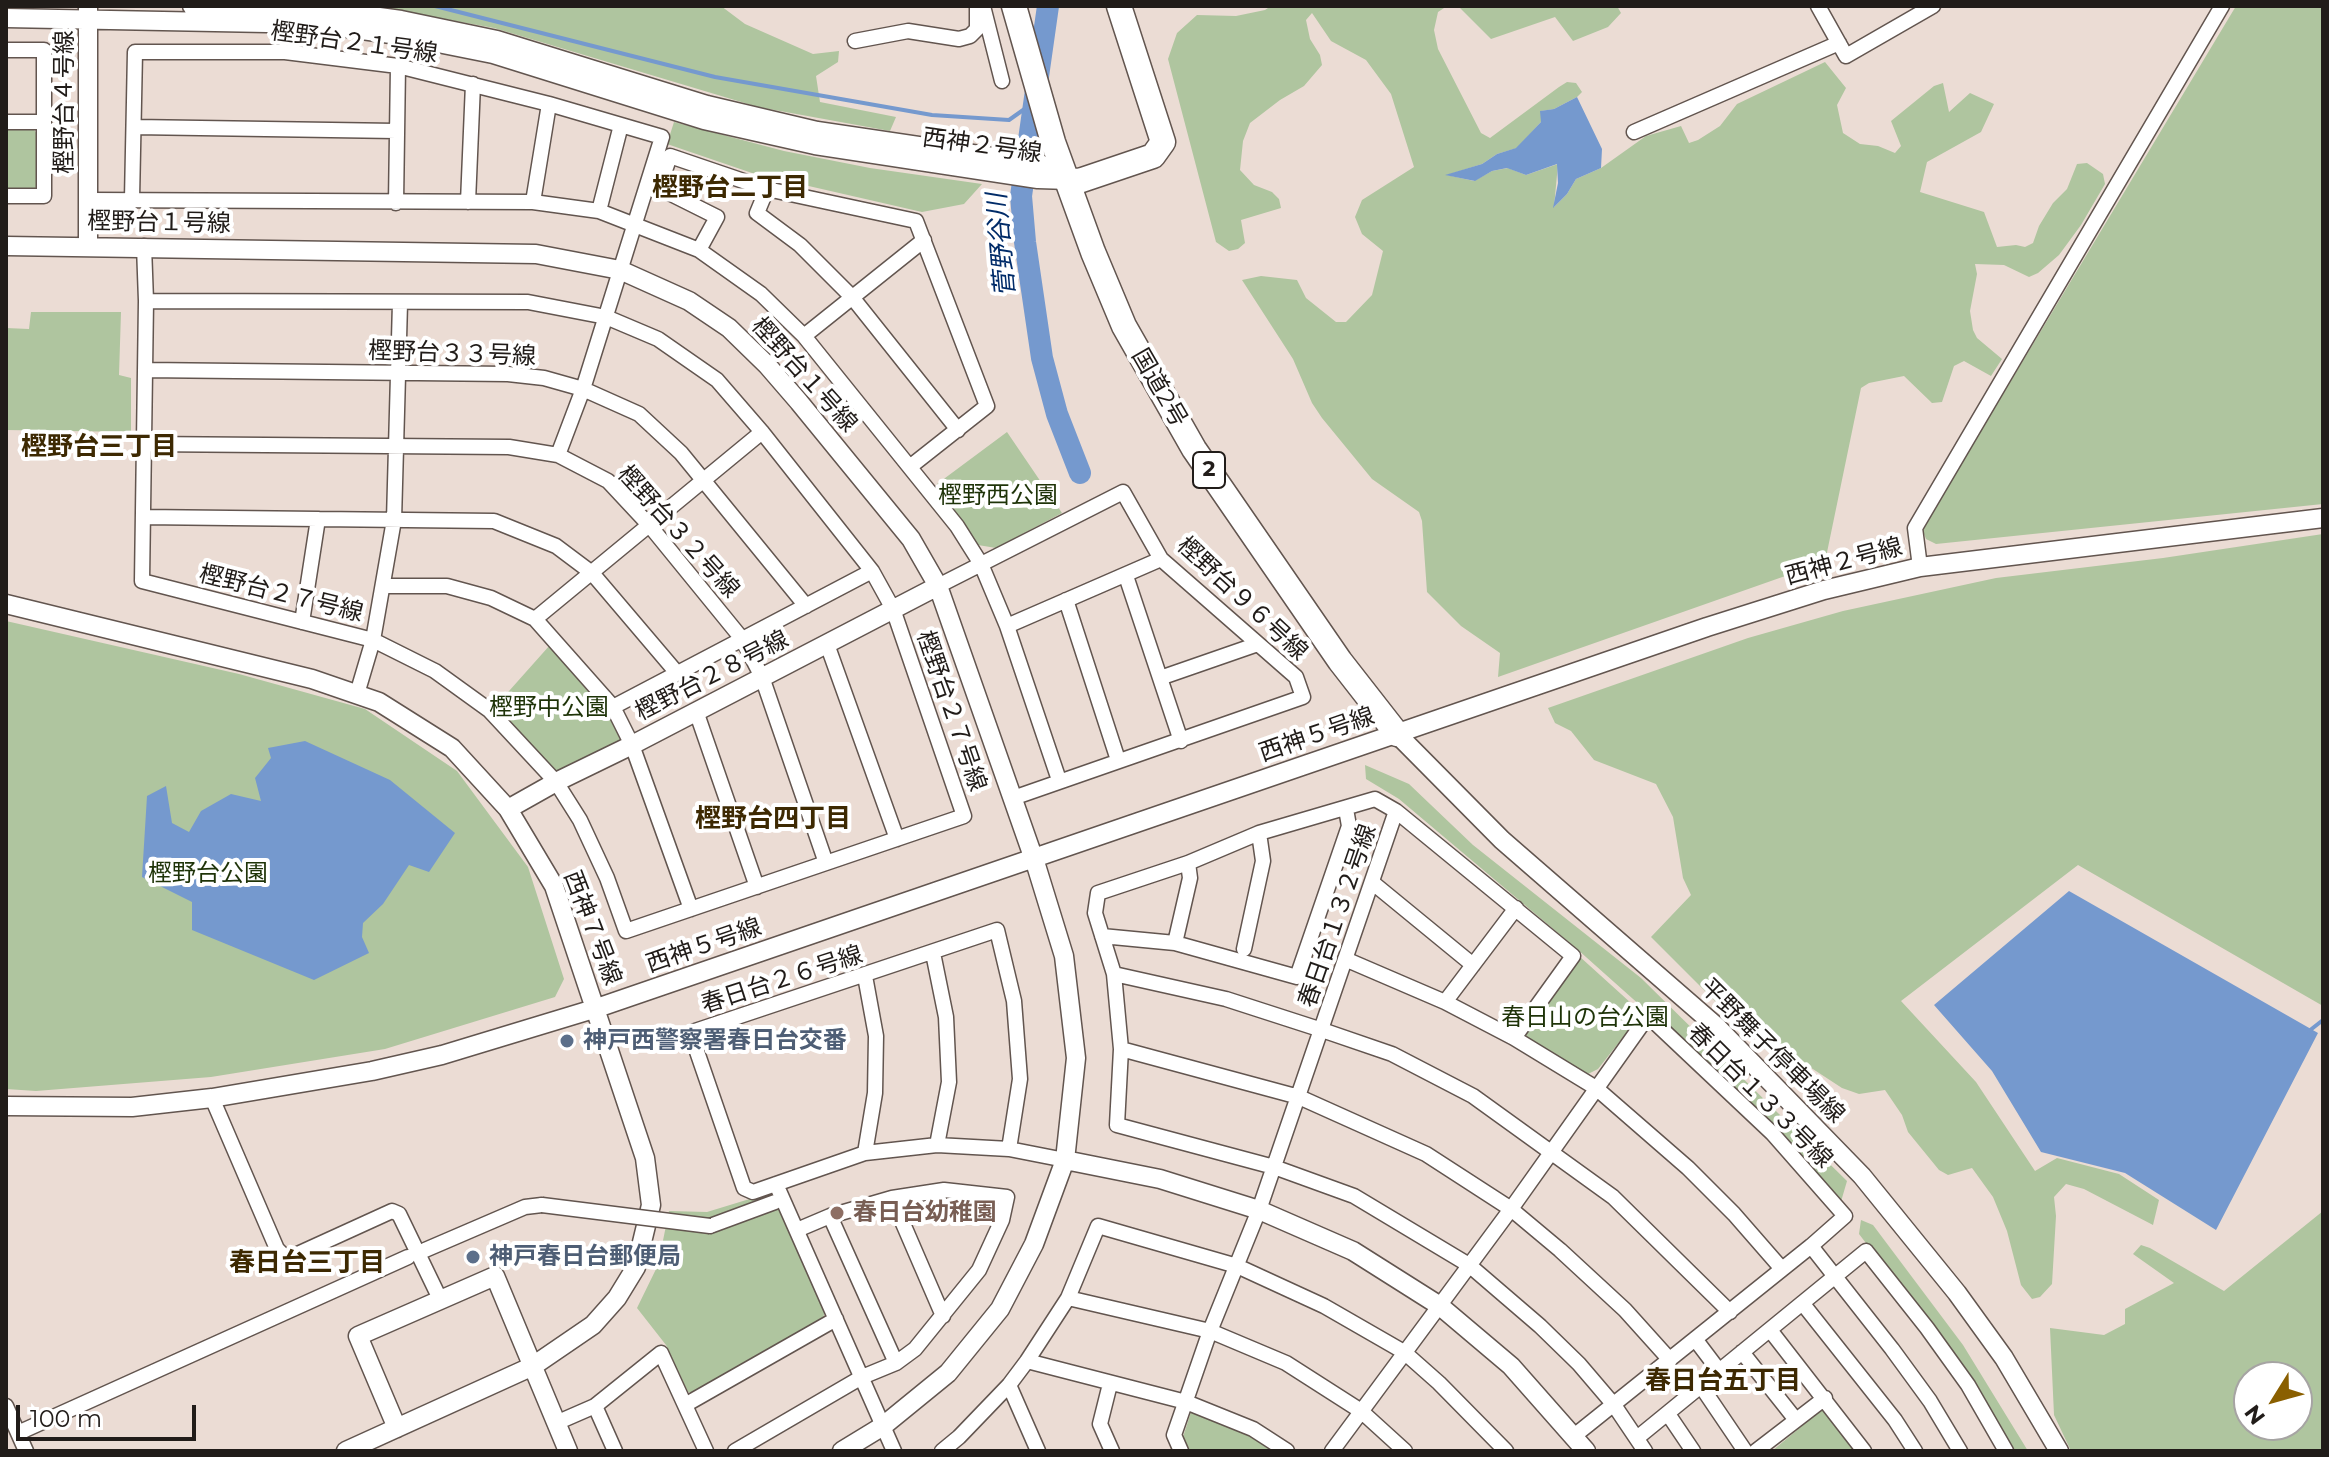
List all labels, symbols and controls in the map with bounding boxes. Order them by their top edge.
street label: 樫野台２１号線 [269,17,439,69]
street label: 樫野台４号線 [51,30,79,174]
street label: 西神２号線 [921,123,1043,169]
district label: 樫野台二丁目 [652,172,808,204]
water label: 菅野谷川 [982,192,1022,298]
street label: 樫野台１号線 [87,207,231,239]
street label: 樫野台１号線 [745,312,863,438]
street label: 樫野台３３号線 [368,337,536,371]
street label: 国道2号 [1125,344,1193,432]
district label: 樫野台三丁目 [21,431,177,463]
road number: 2 [1193,452,1225,488]
street label: 樫野台３２号線 [611,460,745,604]
park label: 樫野西公園 [938,482,1058,510]
street label: 樫野台９６号線 [1171,531,1313,667]
street label: 西神２号線 [1782,533,1906,591]
street label: 樫野台２７号線 [196,560,366,628]
street label: 樫野台２８号線 [631,625,793,727]
street label: 樫野台２７号線 [910,627,992,795]
park label: 樫野中公園 [489,694,609,722]
street label: 西神５号線 [1256,702,1378,768]
district label: 樫野台四丁目 [695,803,851,835]
street label: 春日台１３２号線 [1293,821,1383,1011]
park label: 樫野台公園 [148,860,268,888]
street label: 西神７号線 [557,867,627,989]
street label: 西神５号線 [643,913,765,979]
street label: 春日台２６号線 [698,940,866,1020]
street label: 平野舞子停車場線 [1694,973,1850,1129]
park label: 春日山の台公園 [1501,1004,1669,1032]
street label: 春日台１３３号線 [1682,1018,1838,1174]
place label: 神戸西警察署春日台交番 [583,1027,847,1055]
marker: 神戸西警察署春日台交番 [558,1032,576,1050]
place label: 春日台幼稚園 [853,1199,997,1227]
marker: 春日台幼稚園 [828,1204,846,1222]
place label: 神戸春日台郵便局 [489,1243,681,1271]
district label: 春日台三丁目 [229,1247,385,1279]
marker: 神戸春日台郵便局 [464,1248,482,1266]
north arrow [2233,1361,2313,1441]
district label: 春日台五丁目 [1645,1365,1801,1397]
scale bar [20,1389,200,1439]
text: N [2239,1399,2271,1430]
text: 100 m [30,1404,102,1433]

